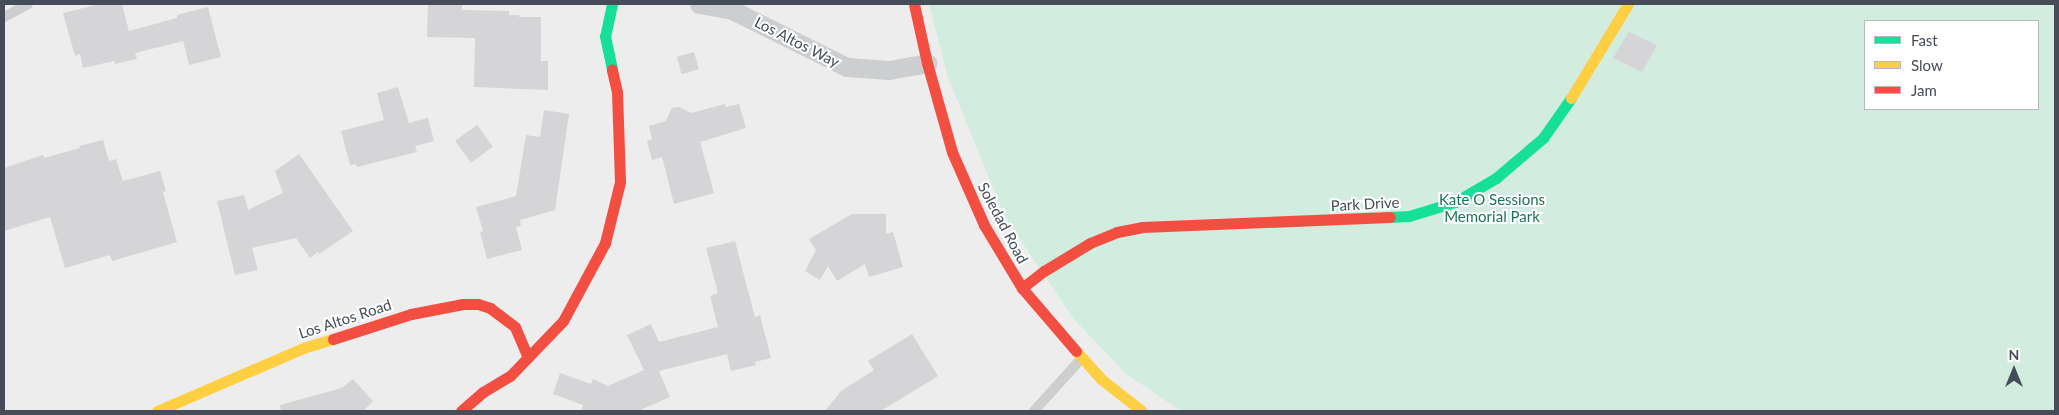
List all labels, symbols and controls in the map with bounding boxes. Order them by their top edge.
street label: Los Altos Way [751,13,843,71]
legend [1864,20,2039,110]
text: Fast [1911,31,1938,49]
text: Slow [1911,56,1943,74]
text: Jam [1911,81,1937,99]
street label: Soledad Road [974,179,1032,267]
park label: Kate O Sessions Memorial Park [1439,190,1545,225]
street label: Park Drive [1330,193,1400,215]
street label: Los Altos Road [296,295,394,343]
north arrow [1989,345,2039,395]
text: N [2009,346,2019,363]

